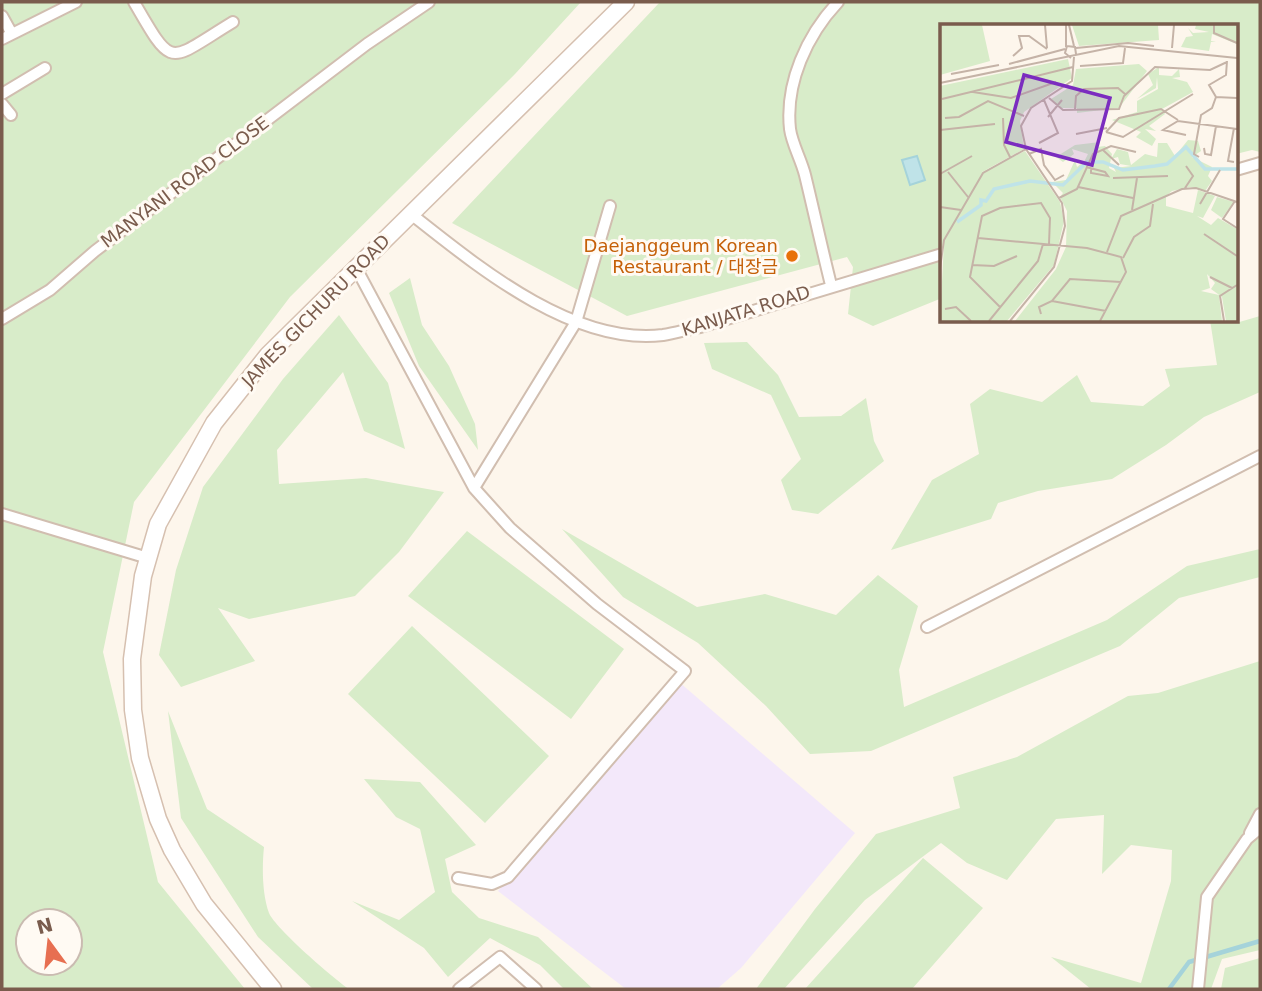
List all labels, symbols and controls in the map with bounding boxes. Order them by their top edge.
inset map [940,24,1238,322]
street label: MANYANI ROAD CLOSE [97,112,273,252]
street label: JAMES GICHURU ROAD [237,230,394,392]
place label: Daejanggeum Korean Restaurant / 대장금 [584,235,778,277]
marker: Daejanggeum Korean Restaurant / 대장금 [784,248,800,264]
street label: KANJATA ROAD [679,281,813,340]
north arrow [14,907,84,977]
text: N [34,913,55,938]

